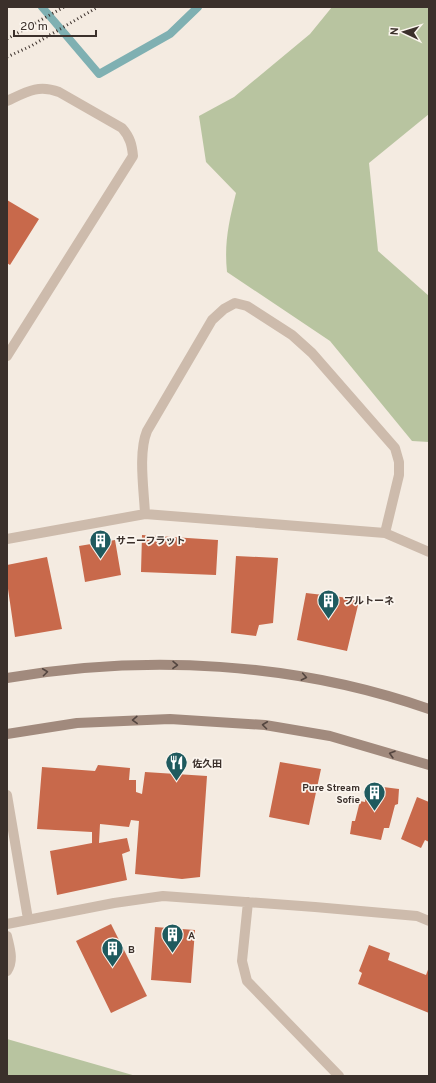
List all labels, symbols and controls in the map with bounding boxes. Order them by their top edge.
scale bar [14,12,96,38]
north arrow [384,12,424,52]
text: 20 m [20,19,48,35]
text: N [388,27,402,36]
building icon: サニーフラット [87,527,113,560]
place label: サニーフラット [116,535,185,548]
building icon: プルトーネ [315,587,341,620]
place label: プルトーネ [344,595,394,608]
one-way arrow [172,661,178,669]
one-way arrow [42,668,49,677]
one-way arrow [301,673,308,681]
one-way arrow [132,716,138,725]
one-way arrow [262,721,268,730]
restaurant icon: 佐久田 [164,750,190,783]
one-way arrow [388,750,395,759]
place label: 佐久田 [192,758,222,771]
building icon: Pure Stream Sofie [362,780,388,813]
place label: Pure Stream Sofie [302,782,360,807]
building icon: A [160,922,186,955]
place label: A [188,930,195,943]
building icon: B [99,936,125,969]
place label: B [128,944,135,957]

